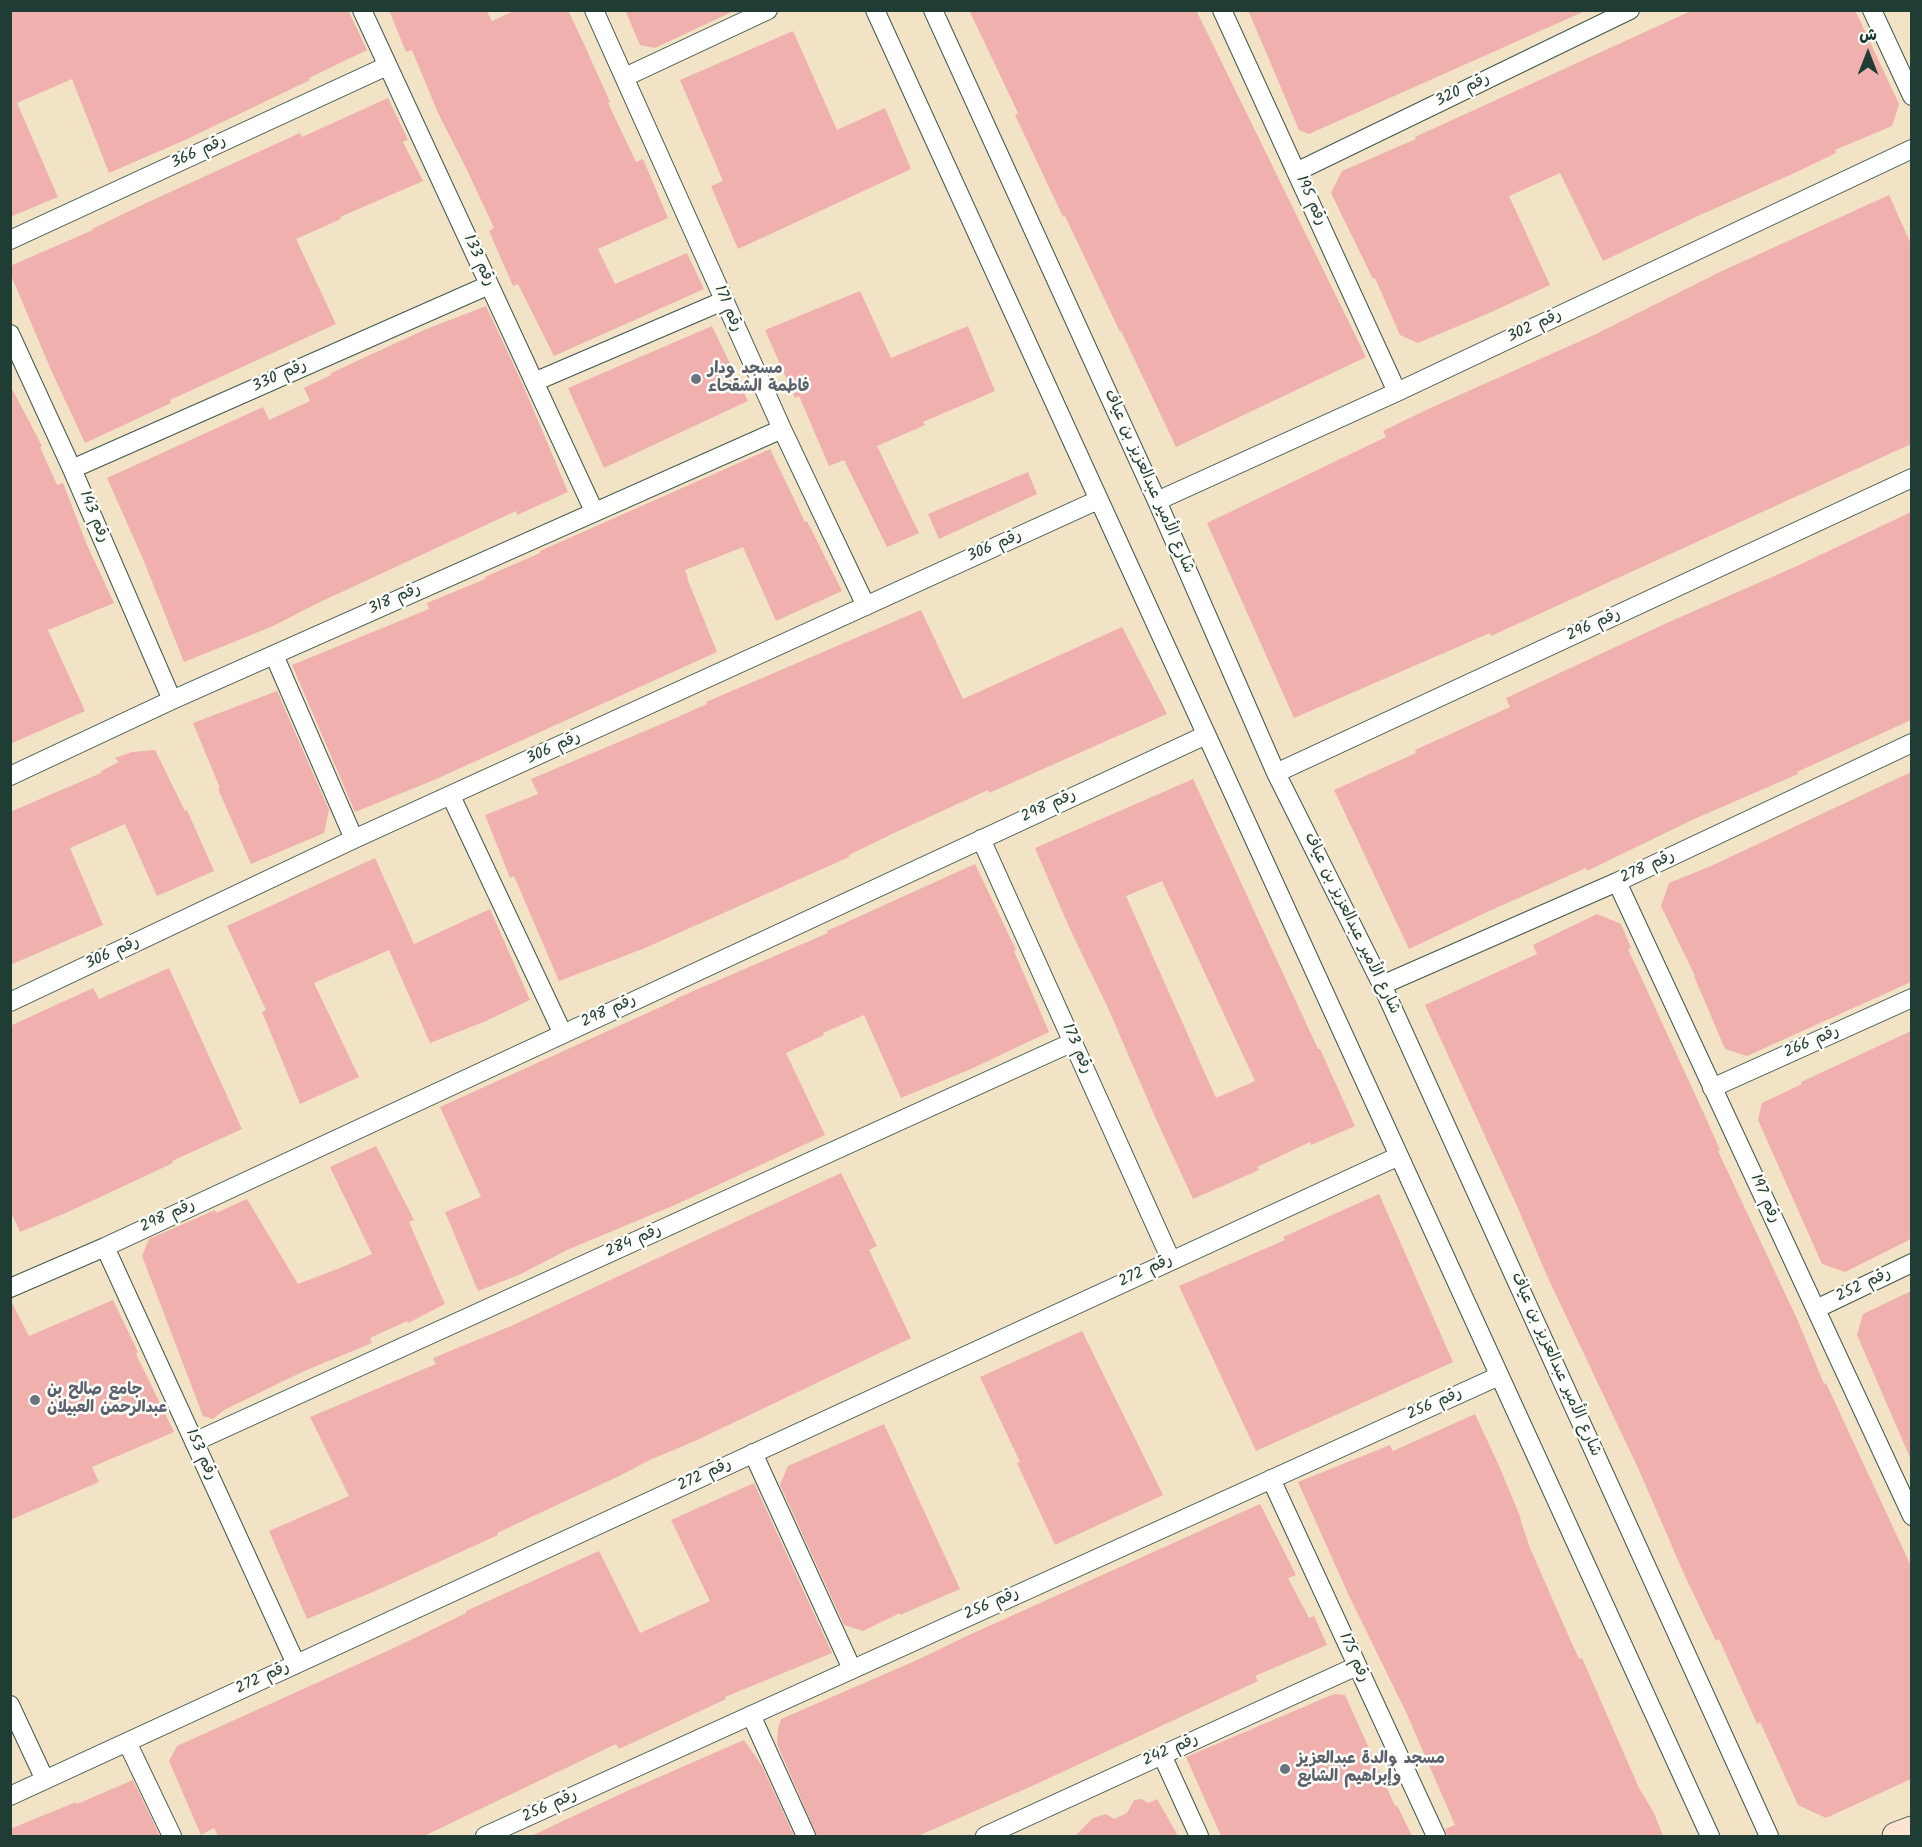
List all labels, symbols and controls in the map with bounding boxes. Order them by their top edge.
text: ش [1859,23,1877,48]
north arrow [1838,24,1898,84]
street label: رقم 320 [1433,70,1493,112]
street label: رقم 366 [169,132,229,174]
street label: رقم 195 [1290,173,1330,229]
street label: رقم 133 [458,232,498,290]
street label: رقم 171 [708,283,746,335]
street label: رقم 302 [1505,306,1565,348]
street label: رقم 330 [250,357,310,397]
place label: مسجد ودار فاطمة الشقحاء [708,360,809,398]
marker: مسجد ودار فاطمة الشقحاء [689,372,703,386]
street label: شارع الأمير عبدالعزيز بن عياف [1099,387,1197,577]
street label: رقم 143 [74,488,112,546]
street label: رقم 306 [965,527,1025,567]
street label: رقم 318 [366,580,424,620]
street label: رقم 296 [1564,605,1624,647]
street label: رقم 306 [524,728,584,770]
street label: رقم 298 [1019,786,1079,828]
street label: شارع الأمير عبدالعزيز بن عياف [1299,830,1403,1018]
street label: رقم 278 [1618,847,1678,889]
street label: رقم 306 [83,933,143,975]
street label: رقم 298 [579,991,639,1033]
street label: رقم 173 [1056,1021,1096,1077]
street label: رقم 266 [1781,1022,1843,1064]
street label: رقم 197 [1744,1172,1784,1226]
street label: رقم 298 [138,1196,198,1238]
street label: رقم 284 [603,1221,665,1263]
street label: رقم 272 [1116,1251,1176,1293]
street label: رقم 252 [1833,1265,1895,1307]
street label: شارع الأمير عبدالعزيز بن عياف [1506,1270,1604,1460]
place label: جامع صالح بن عبدالرحمن العبيلان [47,1381,167,1419]
street label: رقم 256 [1405,1384,1465,1426]
marker: جامع صالح بن عبدالرحمن العبيلان [28,1393,42,1407]
street label: رقم 153 [180,1426,220,1484]
street label: رقم 272 [675,1455,735,1497]
street label: رقم 256 [962,1584,1022,1626]
street label: رقم 175 [1333,1630,1373,1686]
street label: رقم 272 [233,1658,293,1700]
street label: رقم 242 [1140,1730,1202,1772]
place label: مسجد والدة عبدالعزيز وإبراهيم الشايع [1297,1750,1445,1788]
marker: مسجد والدة عبدالعزيز وإبراهيم الشايع [1278,1762,1292,1776]
street label: رقم 256 [520,1786,580,1828]

